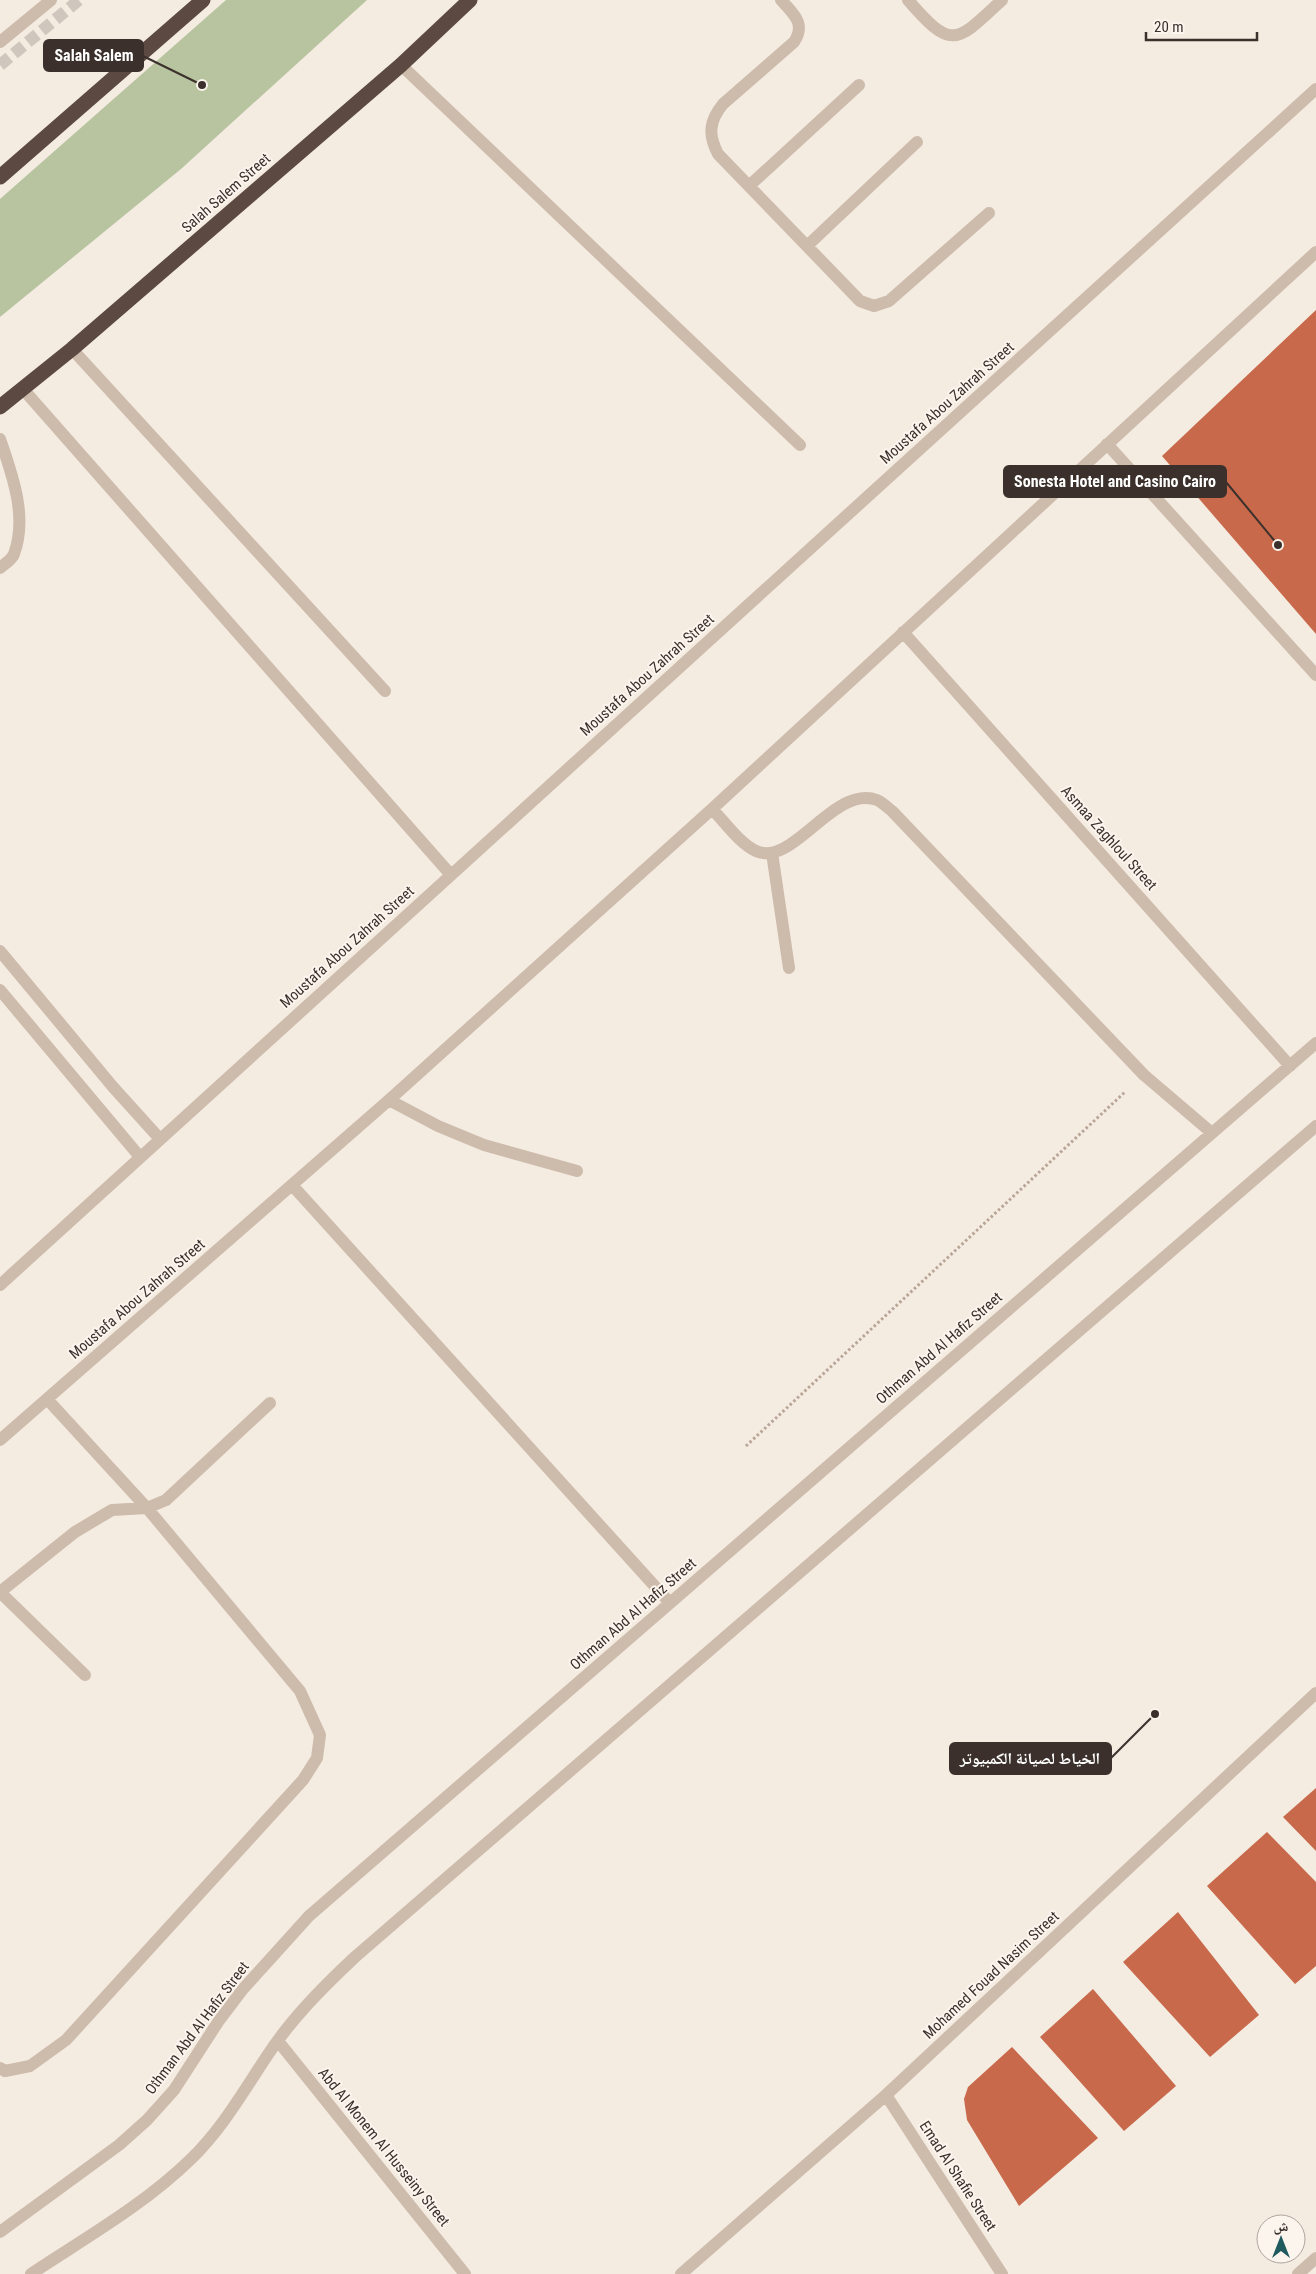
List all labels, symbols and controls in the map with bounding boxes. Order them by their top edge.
scale bar [1146,10,1257,42]
text: 20 m [1154,18,1184,36]
callout: Salah Salem [44,40,143,71]
text: Salah Salem [54,46,134,65]
street label: Salah Salem Street [178,150,274,236]
street label: Moustafa Abou Zahrah Street [876,338,1018,468]
callout: Sonesta Hotel and Casino Cairo [1004,466,1226,497]
text: Sonesta Hotel and Casino Cairo [1014,472,1216,491]
street label: Moustafa Abou Zahrah Street [576,610,718,740]
street label: Asmaa Zaghloul Street [1057,782,1161,894]
street label: Moustafa Abou Zahrah Street [276,882,418,1012]
street label: Moustafa Abou Zahrah Street [66,1235,208,1363]
street label: Othman Abd Al Hafiz Street [872,1288,1006,1408]
street label: Othman Abd Al Hafiz Street [566,1554,700,1674]
callout: الخياط لصيانة الكمبيوتر [950,1743,1111,1774]
text: الخياط لصيانة الكمبيوتر [959,1749,1100,1768]
street label: Mohamed Fouad Nasim Street [919,1907,1063,2043]
street label: Othman Abd Al Hafiz Street [141,1958,253,2098]
street label: Abd Al Monem Al Husseiny Street [314,2064,454,2230]
street label: Emad Al Shafie Street [916,2118,1000,2234]
north arrow [1256,2214,1306,2264]
text: ش [1274,2218,1289,2235]

